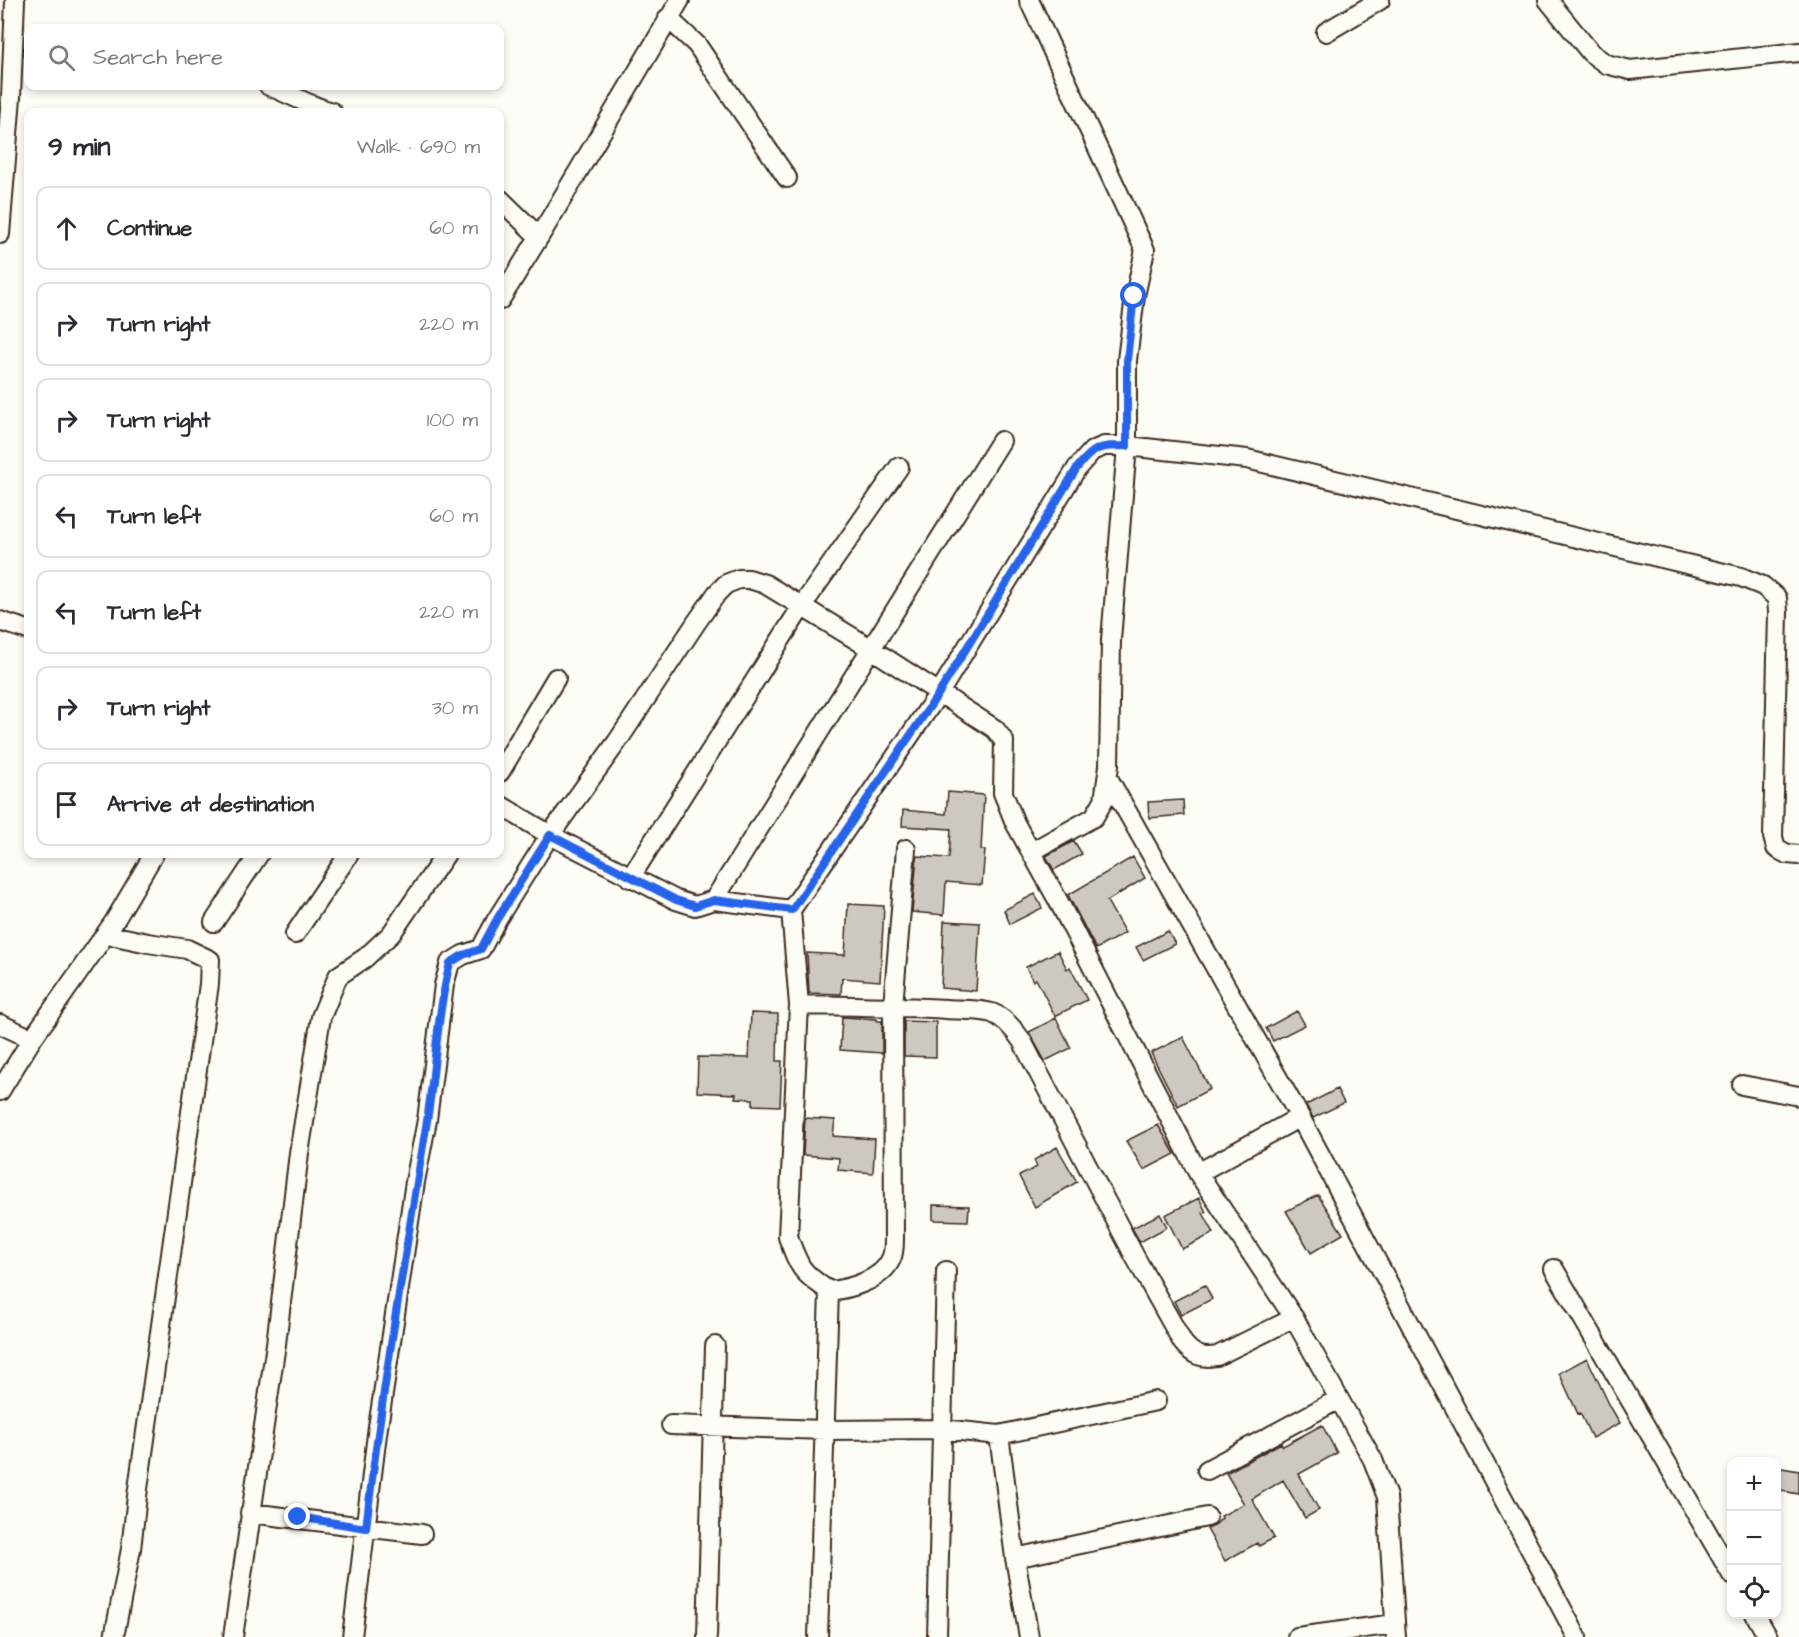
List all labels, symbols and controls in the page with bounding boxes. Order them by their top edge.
search box [24,24,504,90]
icon: search [45,41,78,74]
text: Search here [93,42,223,73]
text: 9 min [48,129,110,165]
text: Walk · 690 m [357,133,480,161]
icon: ahead [50,212,83,245]
text: Continue [107,213,192,244]
text: 60 m [429,214,478,242]
route start [1120,282,1146,308]
icon: right [50,308,83,341]
text: Turn right [107,309,210,340]
text: 220 m [419,310,478,338]
icon: right [50,404,83,437]
text: Turn right [107,405,210,436]
text: 100 m [427,406,478,434]
icon: left [50,500,83,533]
text: Turn left [107,501,201,532]
text: 60 m [429,502,478,530]
icon: left [50,596,83,629]
text: Turn left [107,597,201,628]
text: 220 m [419,598,478,626]
icon: right [50,692,83,725]
text: Turn right [107,693,210,724]
text: 30 m [432,694,478,722]
icon: arrive [50,788,83,821]
text: Arrive at destination [107,789,314,820]
map controls [1727,1457,1781,1619]
button: + [1727,1457,1781,1511]
route end [284,1503,310,1529]
button: − [1727,1511,1781,1565]
button: locate [1727,1565,1781,1619]

